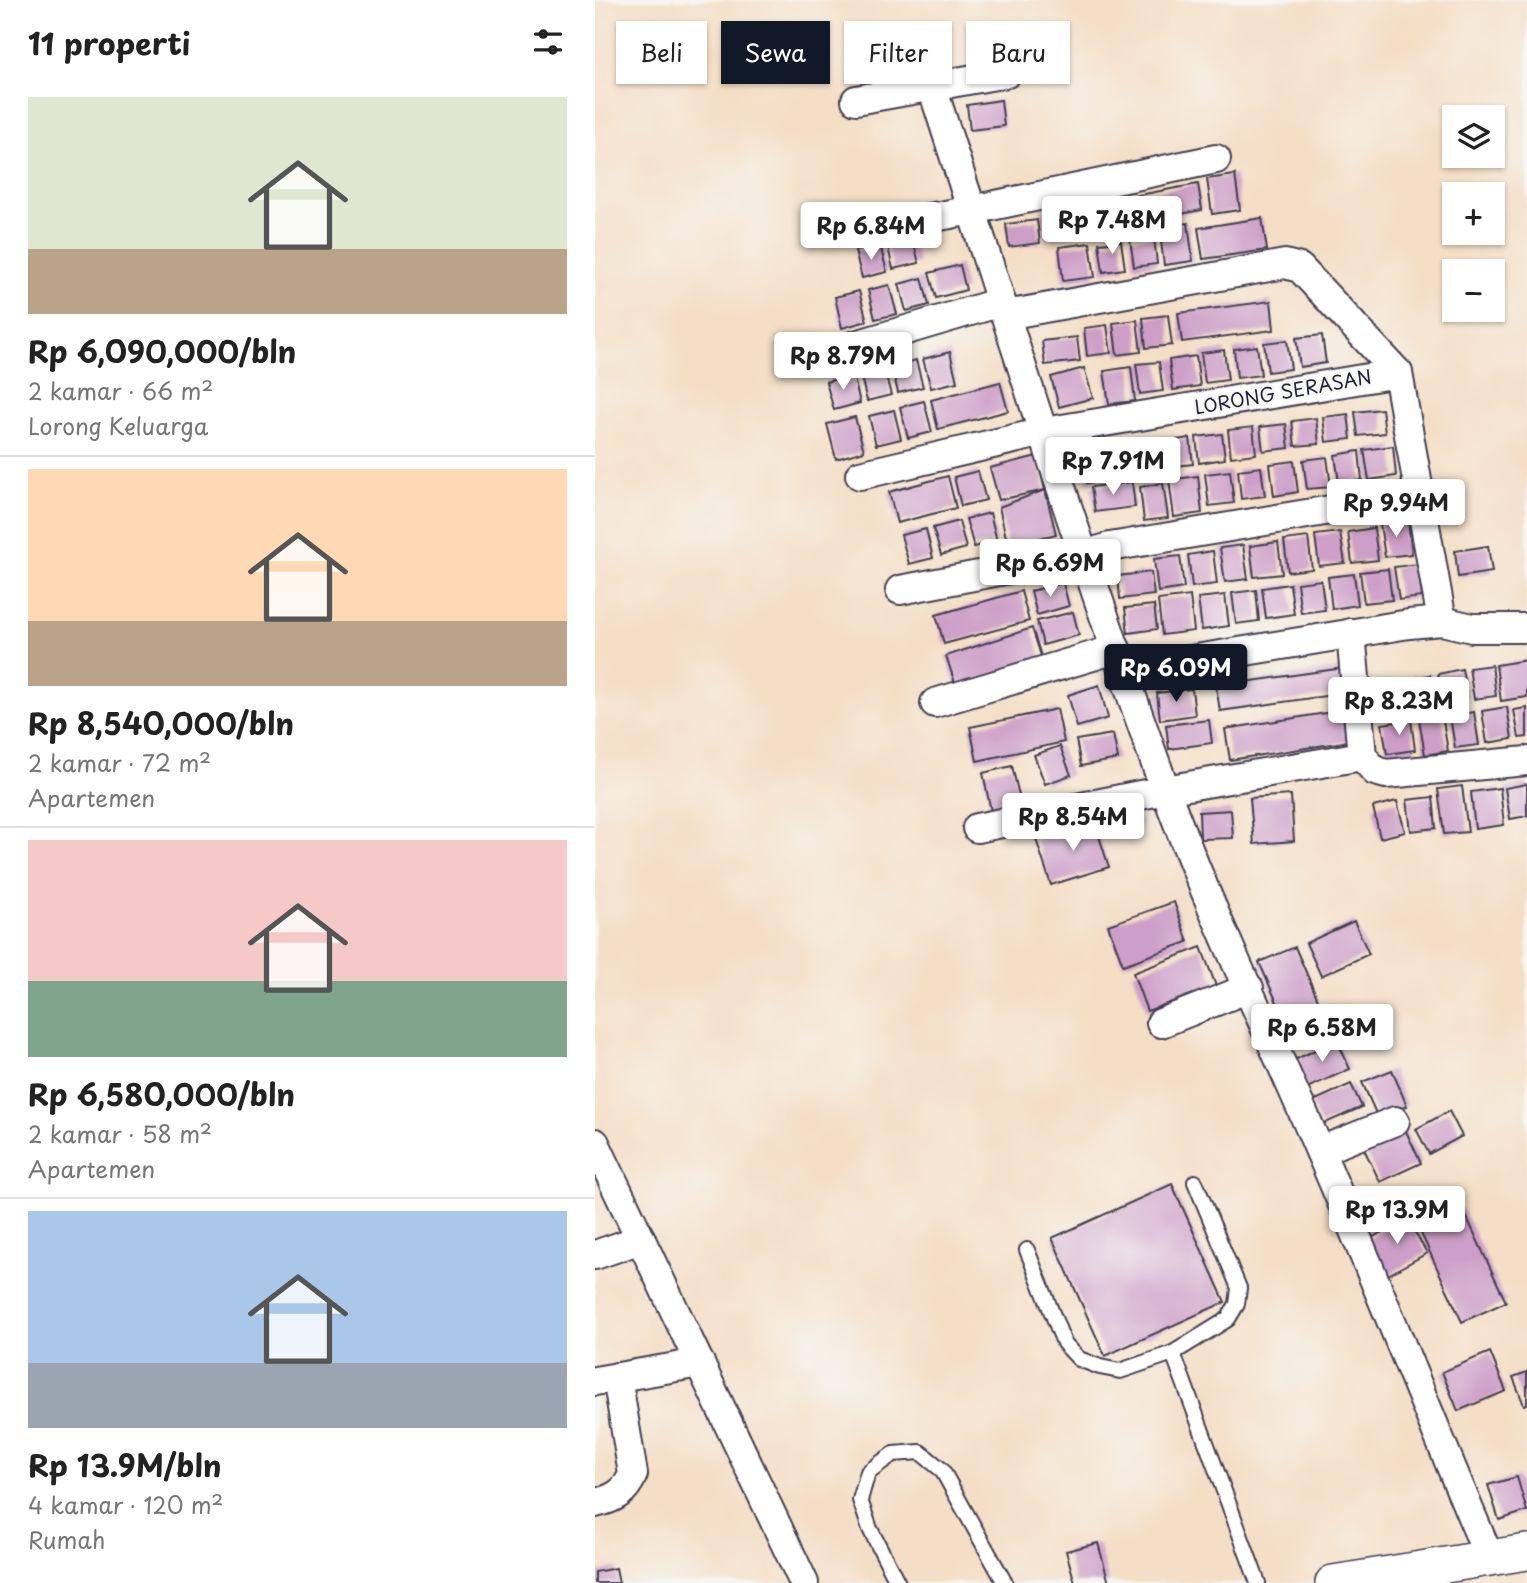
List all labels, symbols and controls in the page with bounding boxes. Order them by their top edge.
text: 11 properti [28,20,190,65]
chip: Beli [616,21,707,84]
chip: Sewa [721,21,830,84]
chip: Filter [844,21,952,84]
chip: Baru [966,21,1070,84]
icon: filters [529,23,567,61]
map controls [1442,105,1505,322]
button: layers [1442,105,1505,168]
icon: home [235,142,361,268]
button: + [1442,182,1505,245]
pin: Rp 7.48M [1040,196,1184,256]
text: Rp 7.48M [1058,201,1166,236]
pin: Rp 6.84M [799,202,943,262]
text: Rp 6.84M [817,207,925,242]
button: − [1442,259,1505,322]
text: Rp 6,090,000/bln [28,328,296,373]
pin: Rp 8.79M [771,332,915,392]
text: Rp 8.79M [790,337,896,372]
street label: LORONG SERASAN [1192,362,1374,420]
text: 2 kamar · 66 m² [28,373,213,408]
text: Lorong Keluarga [28,408,208,443]
pin: Rp 7.91M [1041,438,1185,497]
text: Rp 7.91M [1061,442,1165,477]
pin: Rp 9.94M [1324,480,1468,539]
text: Rp 9.94M [1343,484,1449,519]
icon: home [235,514,361,640]
pin: Rp 6.69M [978,540,1122,599]
text: Rp 6.69M [996,544,1104,579]
pin: Rp 6.09M [1104,644,1248,704]
text: Rp 6.09M [1120,649,1232,684]
pin: Rp 8.23M [1327,678,1471,737]
text: Rp 8.23M [1344,682,1454,717]
text: Rp 8,540,000/bln [28,700,294,745]
text: 2 kamar · 72 m² [28,745,211,780]
text: Apartemen [28,780,155,815]
pin: Rp 8.54M [1001,794,1145,853]
text: Rp 8.54M [1018,798,1128,833]
icon: home [235,885,361,1011]
pin: Rp 6.58M [1250,1004,1394,1064]
text: Rp 6.58M [1267,1009,1377,1044]
text: Rp 6,580,000/bln [28,1071,295,1116]
text: 2 kamar · 58 m² [28,1116,212,1151]
text: Apartemen [28,1151,155,1186]
pin: Rp 13.9M [1325,1186,1469,1246]
text: Rp 13.9M [1345,1191,1449,1226]
icon: home [235,1256,361,1382]
text: Rp 13.9M/bln [28,1442,221,1487]
text: 4 kamar · 120 m² [28,1487,223,1522]
text: Rumah [28,1522,105,1557]

